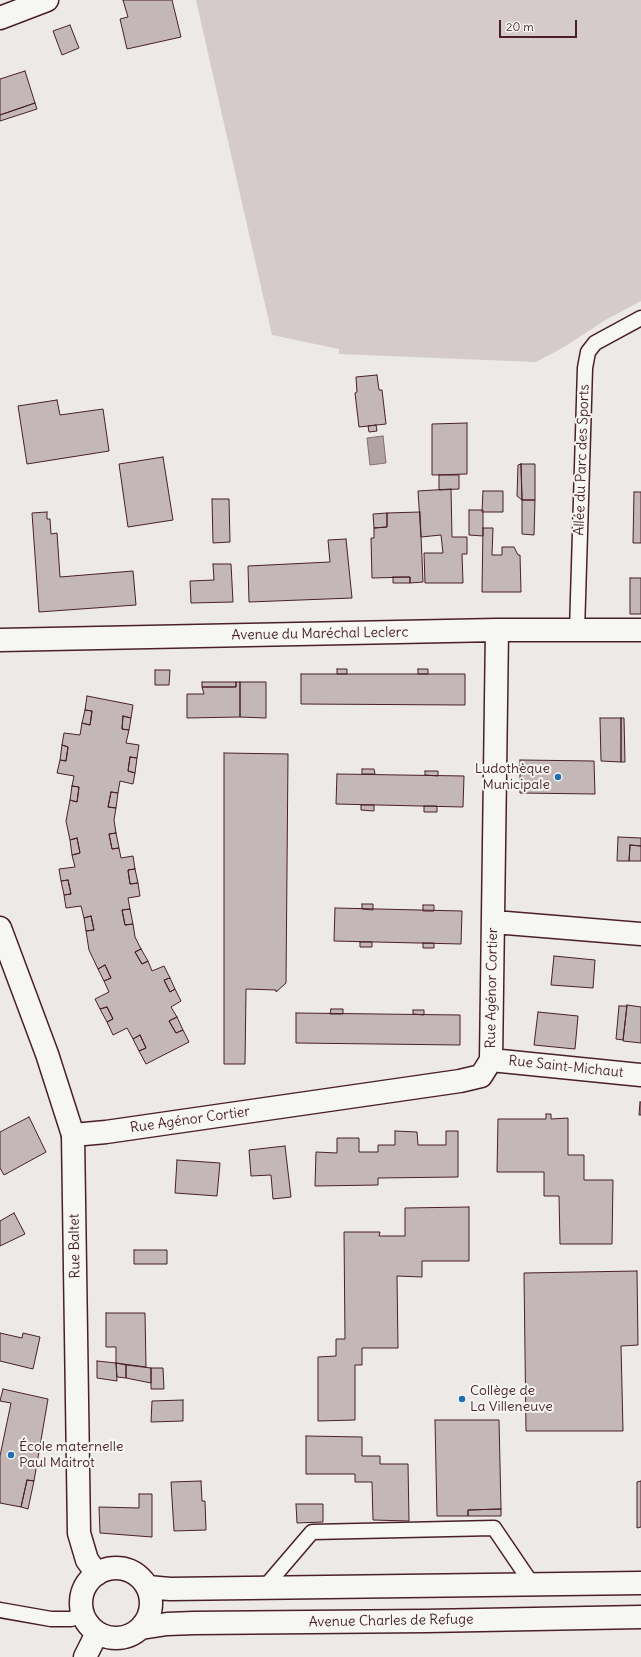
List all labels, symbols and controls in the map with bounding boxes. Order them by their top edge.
scale bar [501,12,579,38]
text: 20 m [506,19,534,34]
street label: Allée du Parc des Sports [571,384,593,536]
street label: Avenue du Maréchal Leclerc [231,624,409,644]
place label: Ludothèque Municipale [475,761,550,794]
marker: Ludothèque Municipale [553,772,563,782]
street label: Rue Agénor Cortier [483,927,501,1049]
street label: Rue Saint-Michaut [508,1053,624,1081]
street label: Rue Agénor Cortier [129,1103,251,1137]
street label: Rue Baltet [66,1213,84,1279]
place label: Collège de La Villeneuve [470,1383,553,1416]
marker: Collège de La Villeneuve [457,1394,467,1404]
place label: École maternelle Paul Maitrot [19,1439,123,1472]
marker: École maternelle Paul Maitrot [6,1450,16,1460]
street label: Avenue Charles de Refuge [308,1611,474,1631]

